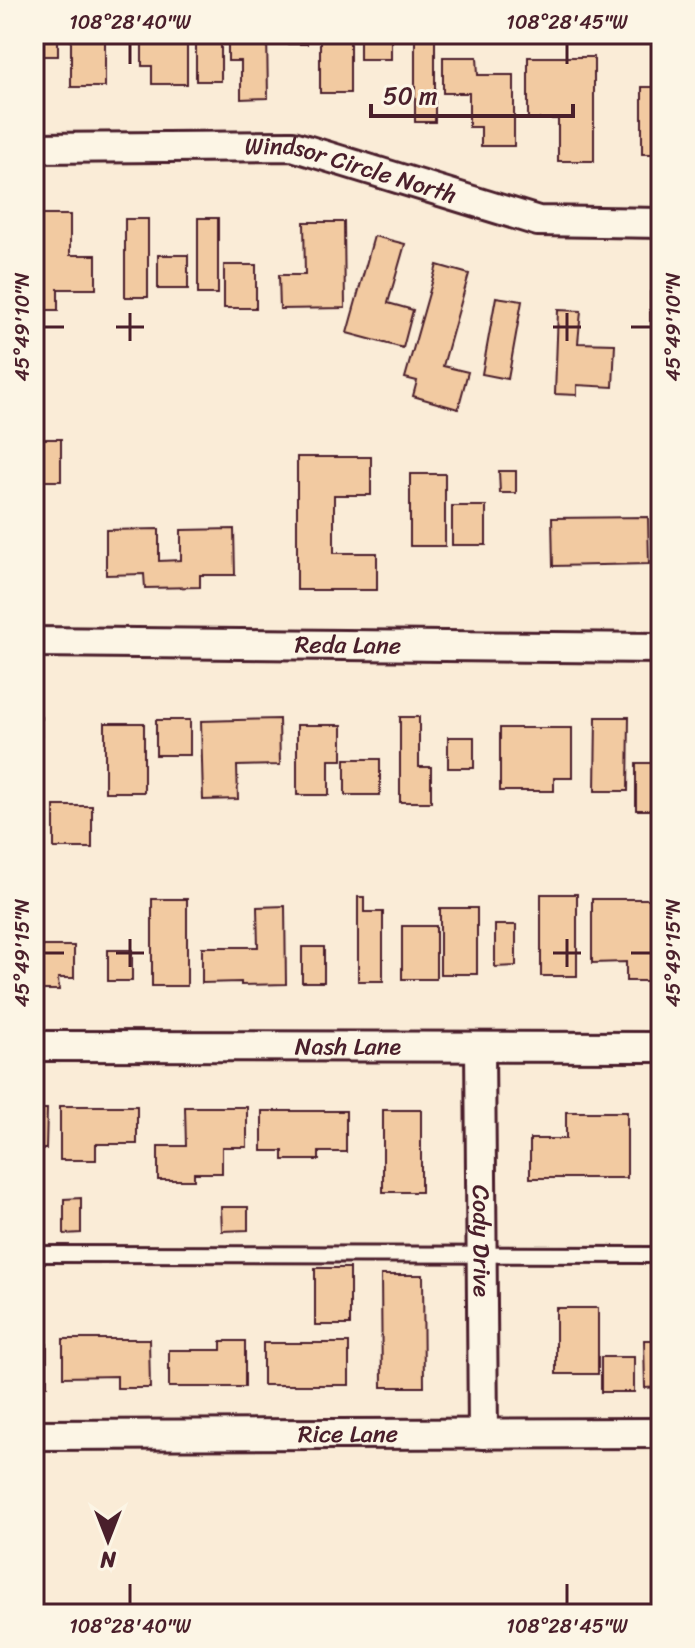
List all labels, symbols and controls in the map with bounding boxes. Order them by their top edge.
text: 108°28'40"W [69,5,191,40]
text: 108°28'45"W [506,5,628,40]
scale bar [371,68,573,118]
text: 50 m [383,75,438,117]
street label: Windsor Circle North [244,125,462,216]
text: 45°49'10"N [5,272,40,381]
text: 45°49'10"N [656,272,691,381]
street label: Reda Lane [295,623,401,667]
text: 45°49'15"N [5,899,40,1007]
text: 45°49'15"N [656,899,691,1007]
street label: Nash Lane [295,1025,402,1068]
street label: Cody Drive [460,1185,503,1298]
street label: Rice Lane [298,1413,398,1455]
north arrow [68,1500,148,1580]
text: N [100,1540,117,1579]
text: 108°28'40"W [69,1609,191,1644]
text: 108°28'45"W [506,1609,628,1644]

